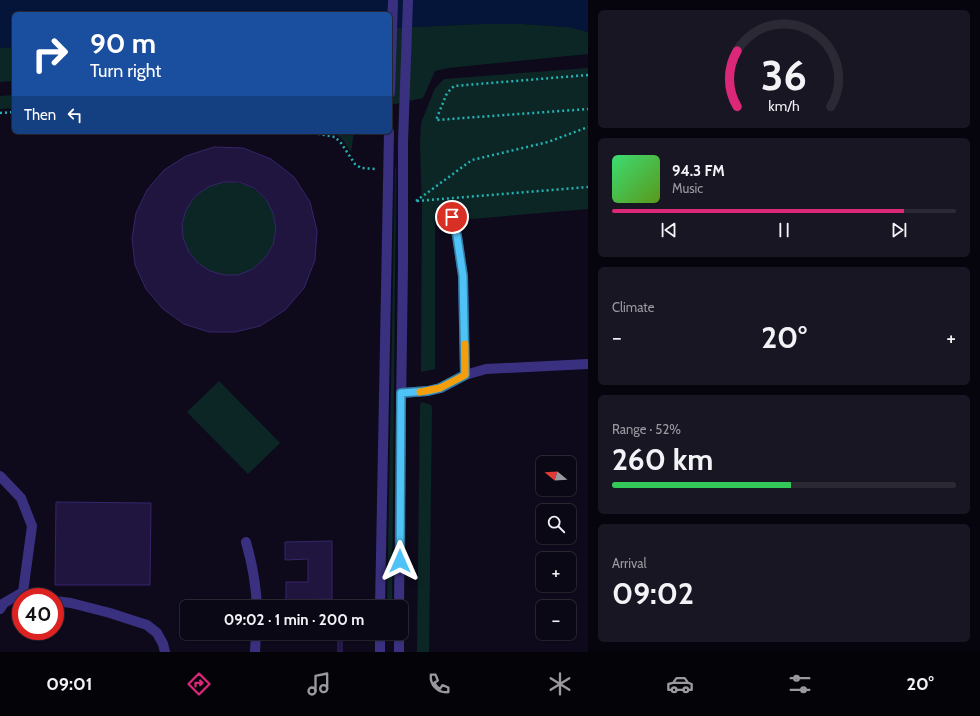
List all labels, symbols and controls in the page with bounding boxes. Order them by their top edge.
text: 90 m [90,26,156,60]
icon: right [24,28,76,80]
text: 36 [761,50,807,100]
text: Turn right [90,60,161,82]
text: km/h [768,97,800,115]
icon: left [64,104,86,126]
text: Then [24,106,56,124]
text: 94.3 FM [672,162,725,180]
text: Music [672,180,703,196]
pin [435,200,469,234]
icon: arrive [441,206,463,228]
icon: previous [658,219,680,241]
icon: pause [773,219,795,241]
icon: next [888,219,910,241]
text: Climate [612,299,654,315]
text: 20° [761,319,807,356]
text: − [612,324,622,351]
text: + [946,324,956,351]
text: Range · 52% [612,421,681,437]
text: 260 km [612,441,713,478]
north arrow [536,456,576,496]
map controls [536,456,576,640]
button: search [536,504,576,544]
position arrow [379,540,421,582]
button: + [536,552,576,592]
text: Arrival [612,555,647,571]
text: 09:02 [612,575,694,612]
speed limit sign: 40 [12,588,64,640]
button: − [536,600,576,640]
text: 09:02 · 1 min · 200 m [224,611,364,629]
icon: directions [185,670,213,698]
icon: music [305,670,333,698]
icon: phone [425,670,453,698]
icon: climate [546,670,574,698]
icon: car [666,670,694,698]
icon: filters [786,670,814,698]
text: 09:01 [46,673,92,695]
text: 20° [906,673,934,695]

